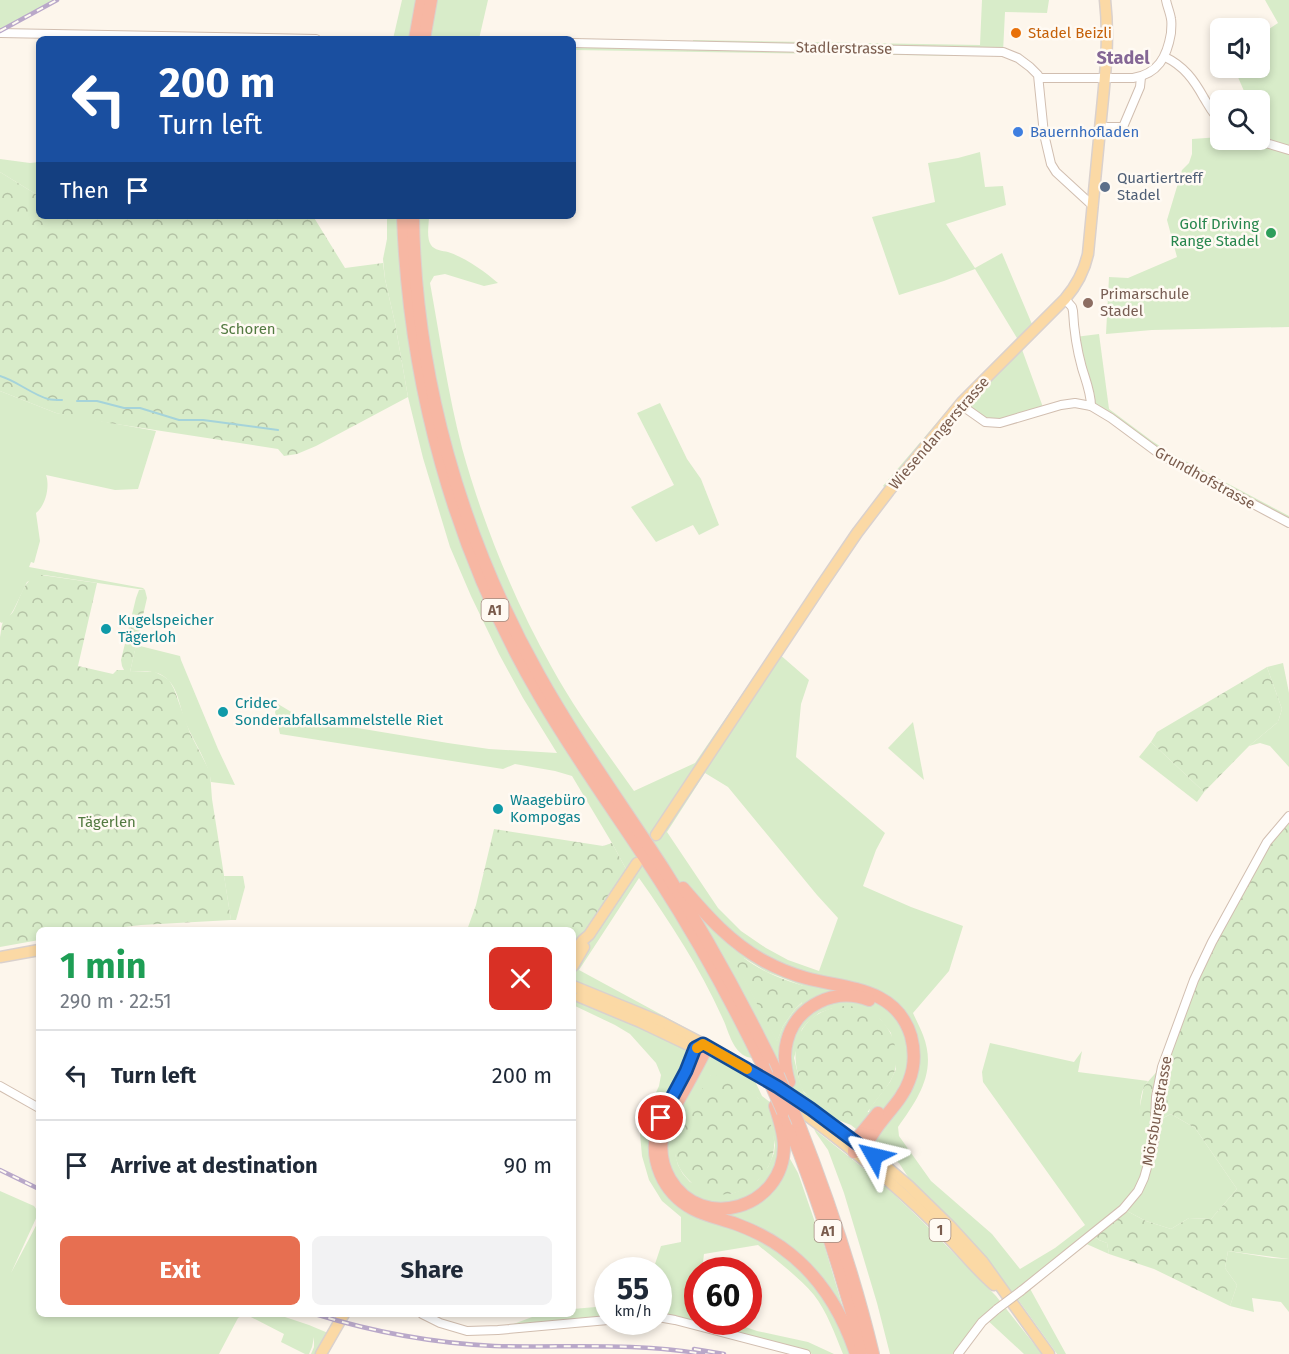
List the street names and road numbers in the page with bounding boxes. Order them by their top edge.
street label: Stadlerstrasse [796,38,892,58]
street label: Wiesendangerstrasse [885,373,993,493]
street label: Grundhofstrasse [1152,443,1258,513]
road number: A1 [482,599,508,621]
street label: Mörsburgstrasse [1138,1054,1176,1168]
road number: 1 [930,1219,950,1241]
road number: A1 [814,1220,842,1242]

